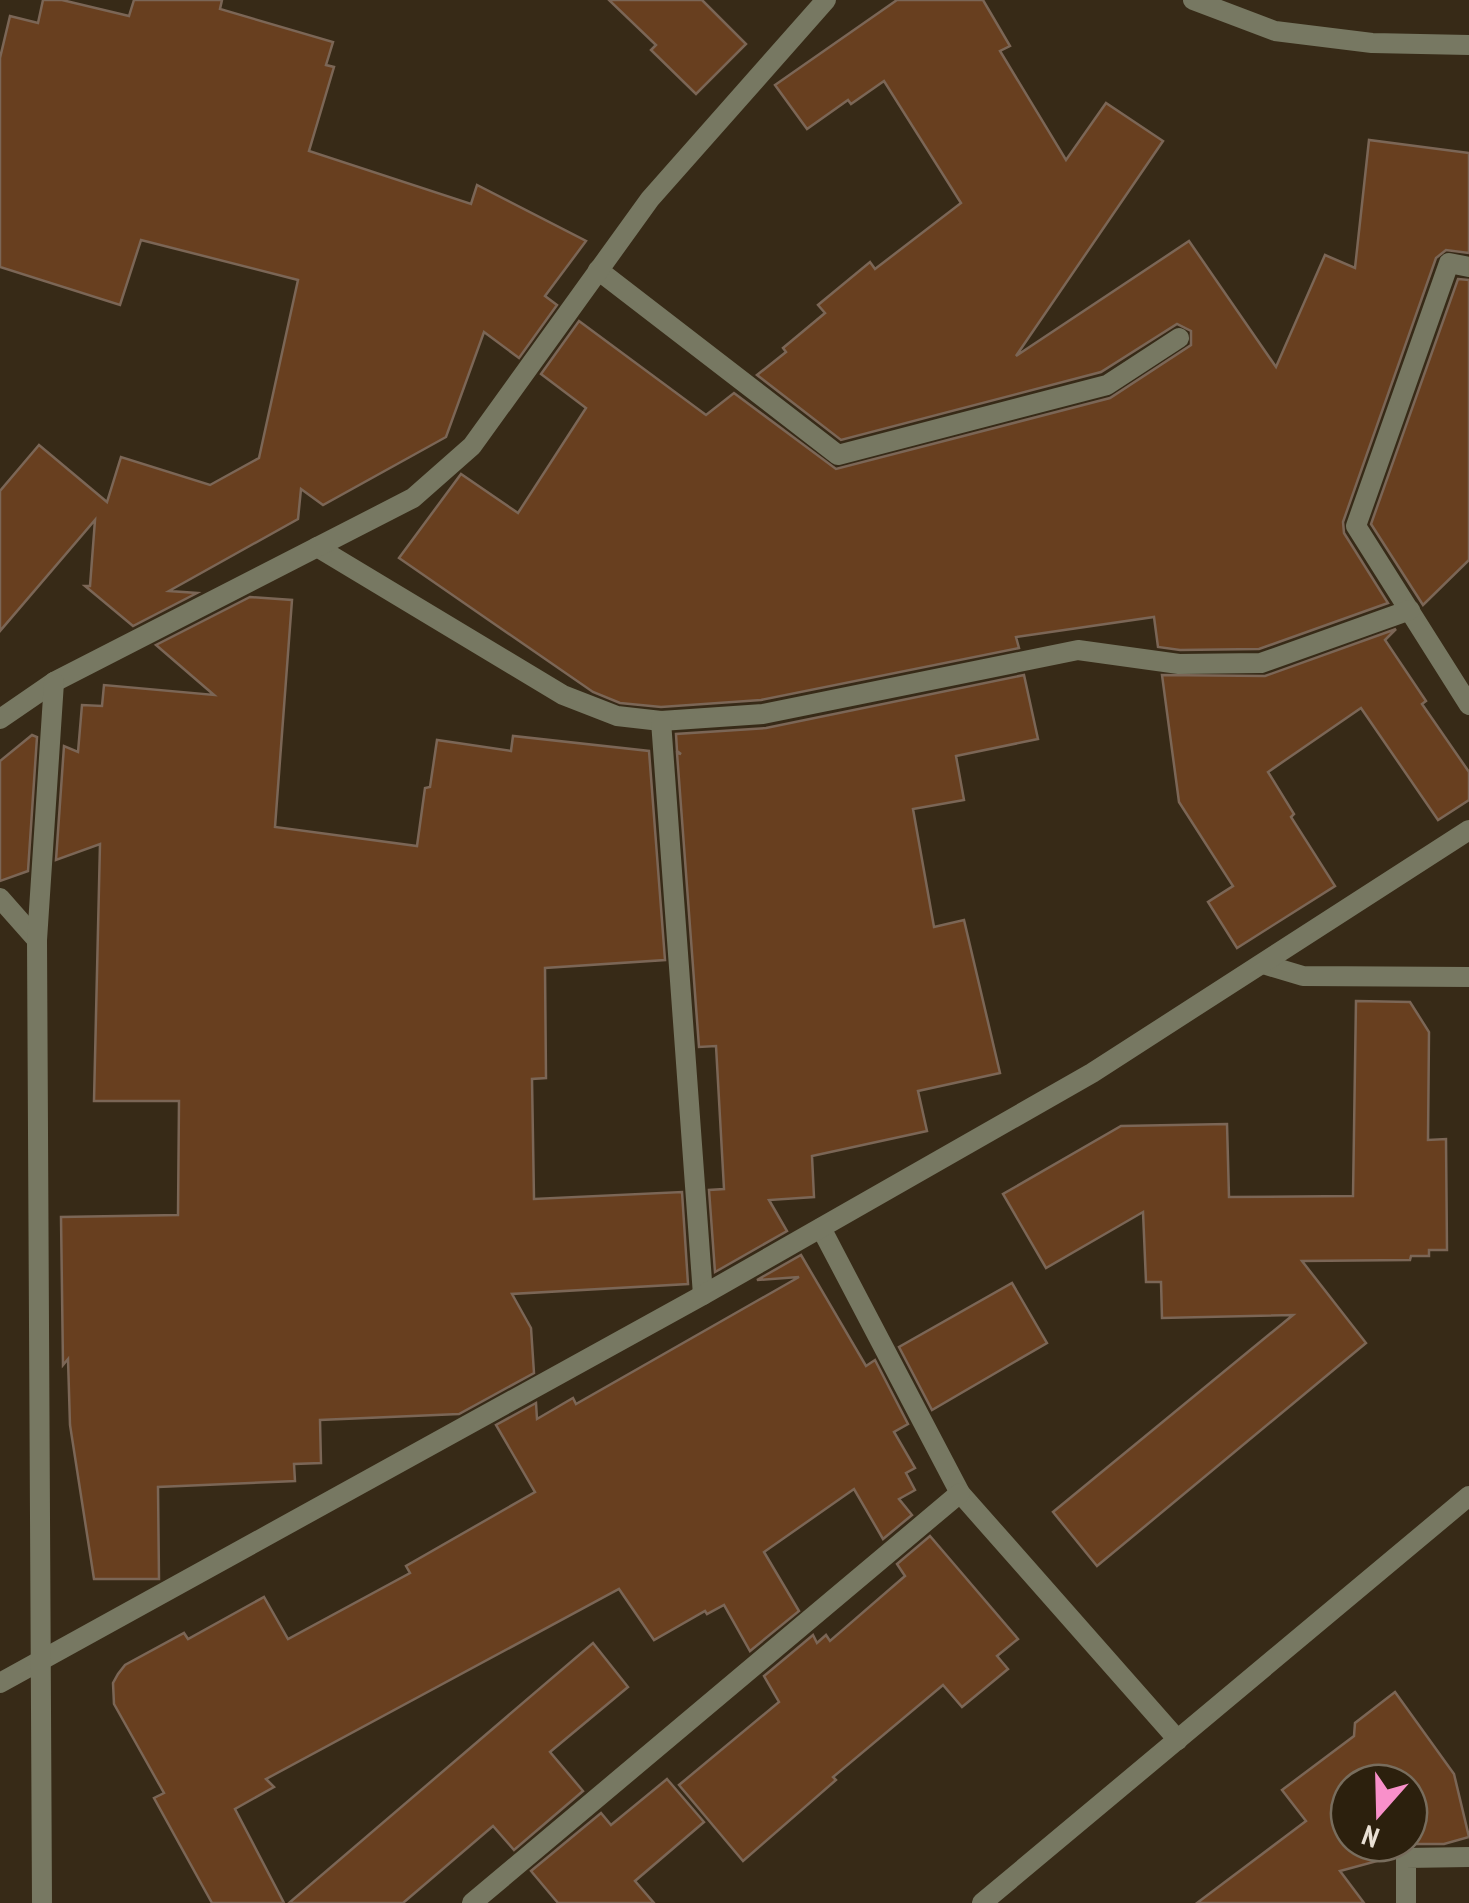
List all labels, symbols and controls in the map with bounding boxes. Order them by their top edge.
north arrow [1329,1763,1429,1863]
text: N [1357,1817,1384,1857]

